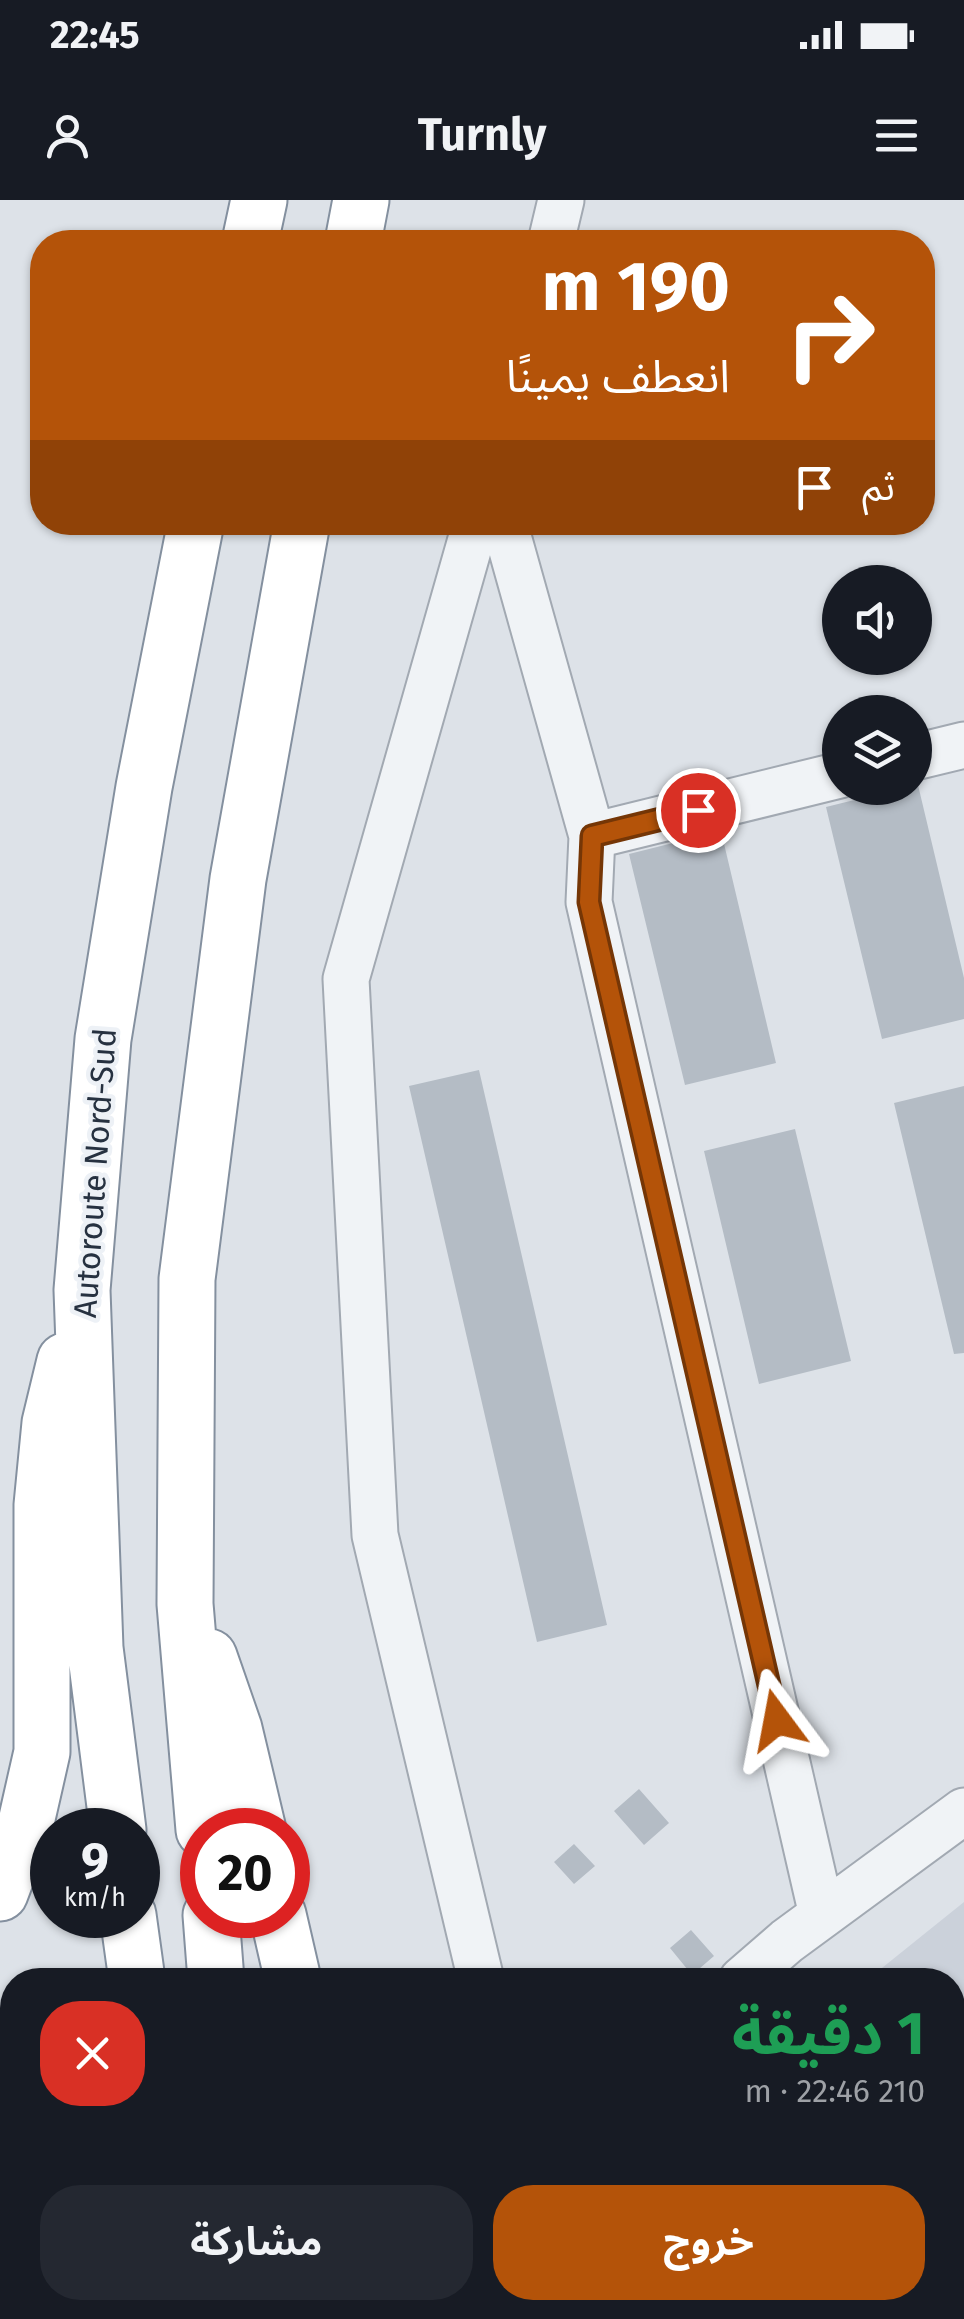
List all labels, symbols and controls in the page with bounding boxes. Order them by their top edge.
text: 22:45 [50,12,140,58]
icon: person [40,108,95,163]
text: Turnly [418,108,546,162]
icon: menu [869,108,924,163]
text: 190 m [542,245,730,329]
icon: right [765,270,895,400]
text: انعطف يمينًا [506,350,730,404]
icon: arrive [787,460,842,515]
text: ثم [862,464,895,510]
map controls [822,565,932,805]
button: sound [822,565,932,675]
button: layers [822,695,932,805]
pin [656,768,741,853]
icon: arrive [671,783,726,838]
street label: Autoroute Nord-Sud [66,1027,124,1319]
position arrow [725,1668,829,1772]
speed limit sign: 20 [180,1808,310,1938]
text: 9 [81,1831,109,1891]
text: km/h [64,1883,126,1913]
text: 1 دقيقة [732,1998,925,2070]
button: close [40,2001,145,2106]
text: 210 m · 22:46 [744,2072,925,2110]
button: مشاركة [40,2185,473,2300]
button: خروج [493,2185,925,2300]

